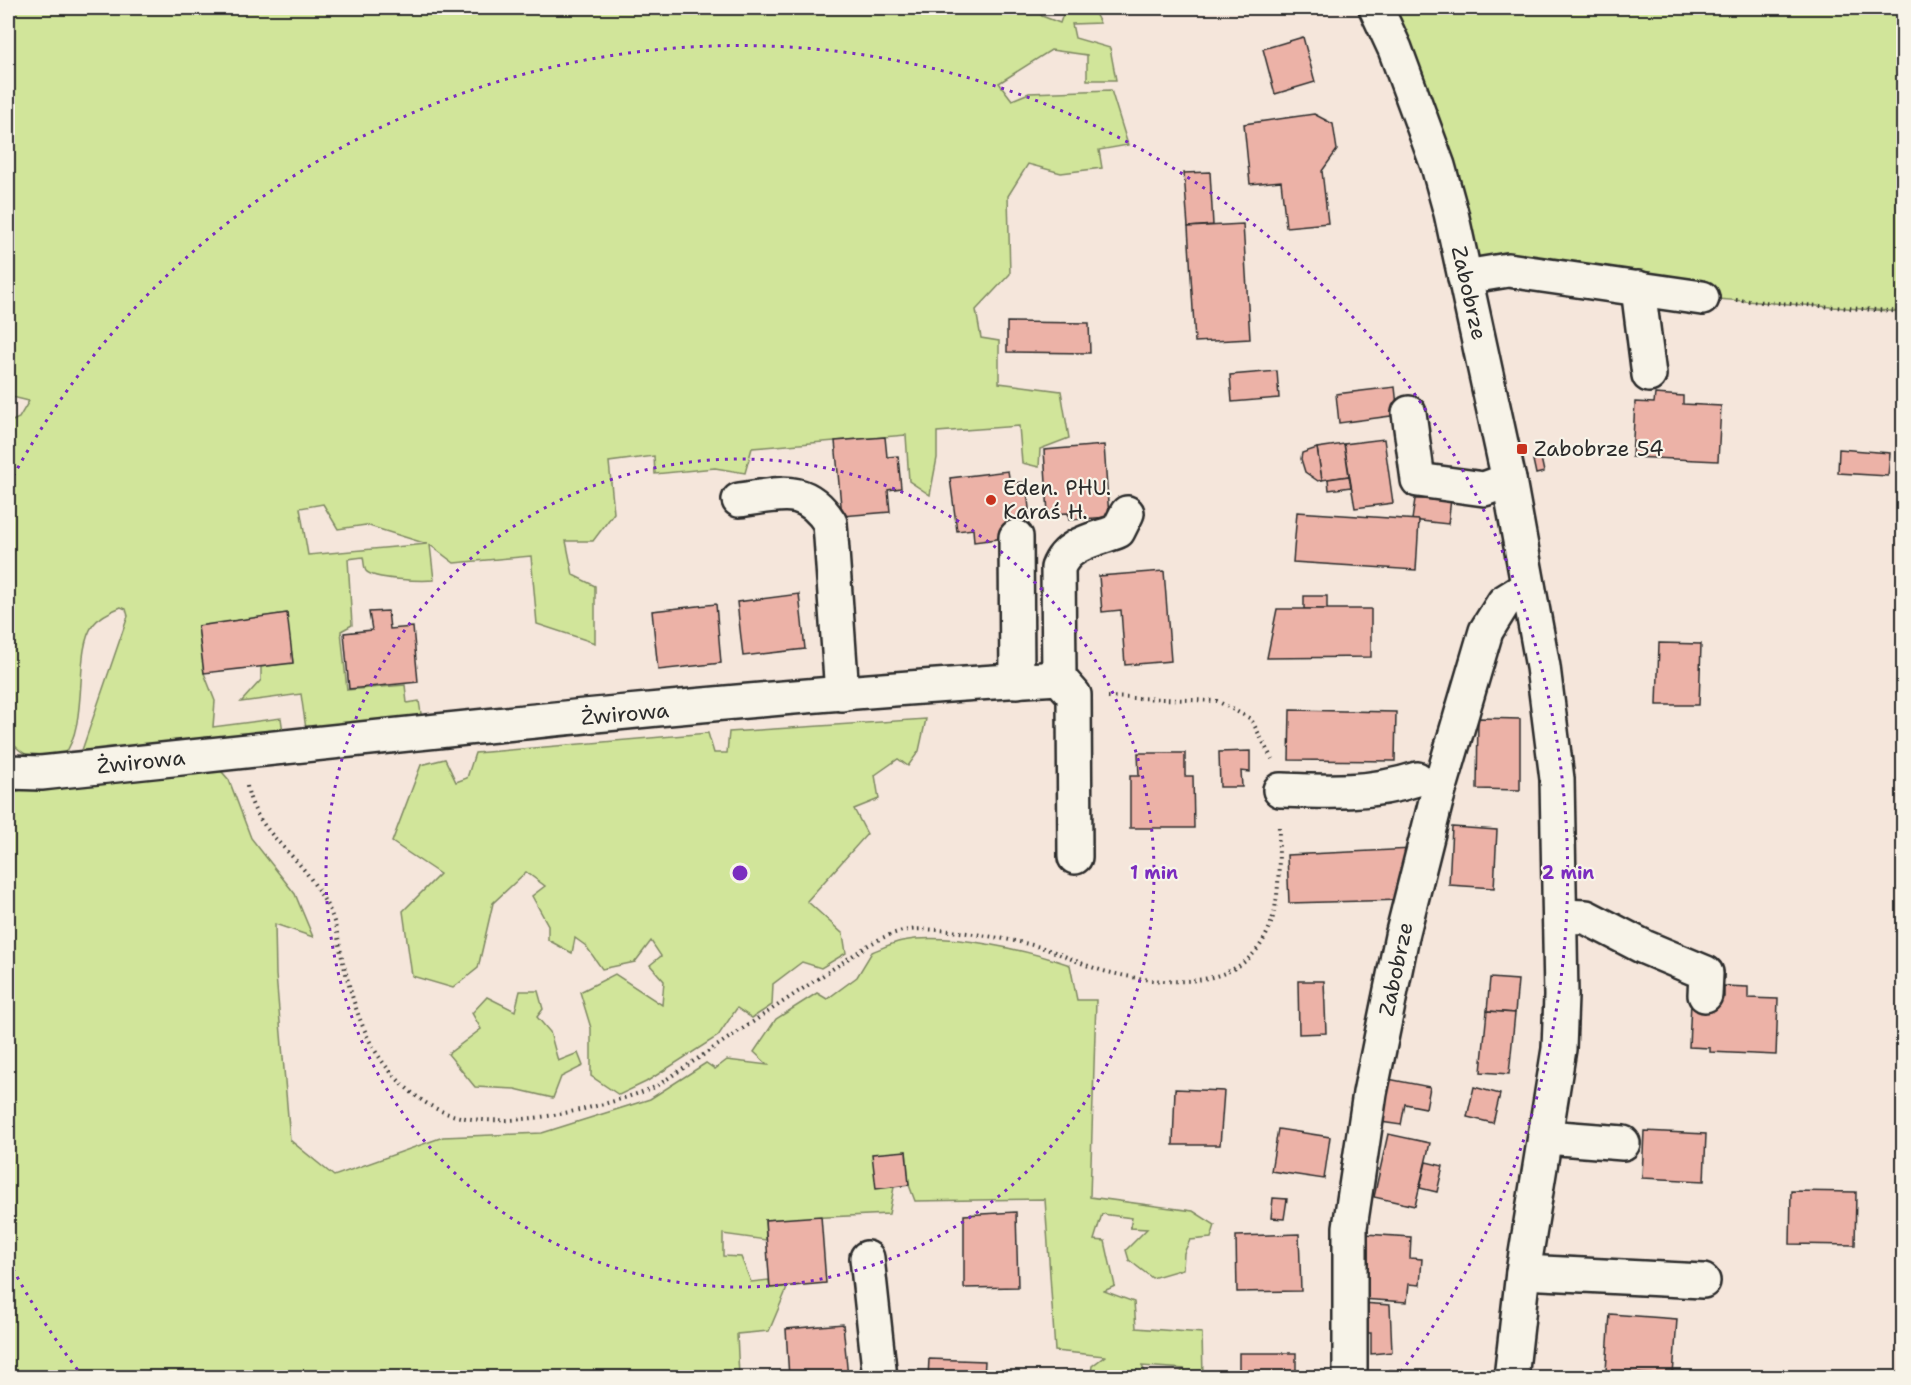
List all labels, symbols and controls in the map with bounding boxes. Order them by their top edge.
street label: Zabobrze [1445,243,1493,343]
place label: Zabobrze 54 [1534,435,1664,463]
marker: Zabobrze 54 [1515,442,1529,456]
place label: Eden. PHU. Karaś H. [1003,474,1111,526]
marker: Eden. PHU. Karaś H. [984,493,998,507]
street label: Żwirowa [580,696,670,732]
street label: Żwirowa [96,743,186,781]
text: 1 min [1130,861,1178,885]
text: 2 min [1542,861,1594,885]
centre of rings [730,863,750,883]
street label: Zabobrze [1372,919,1420,1019]

